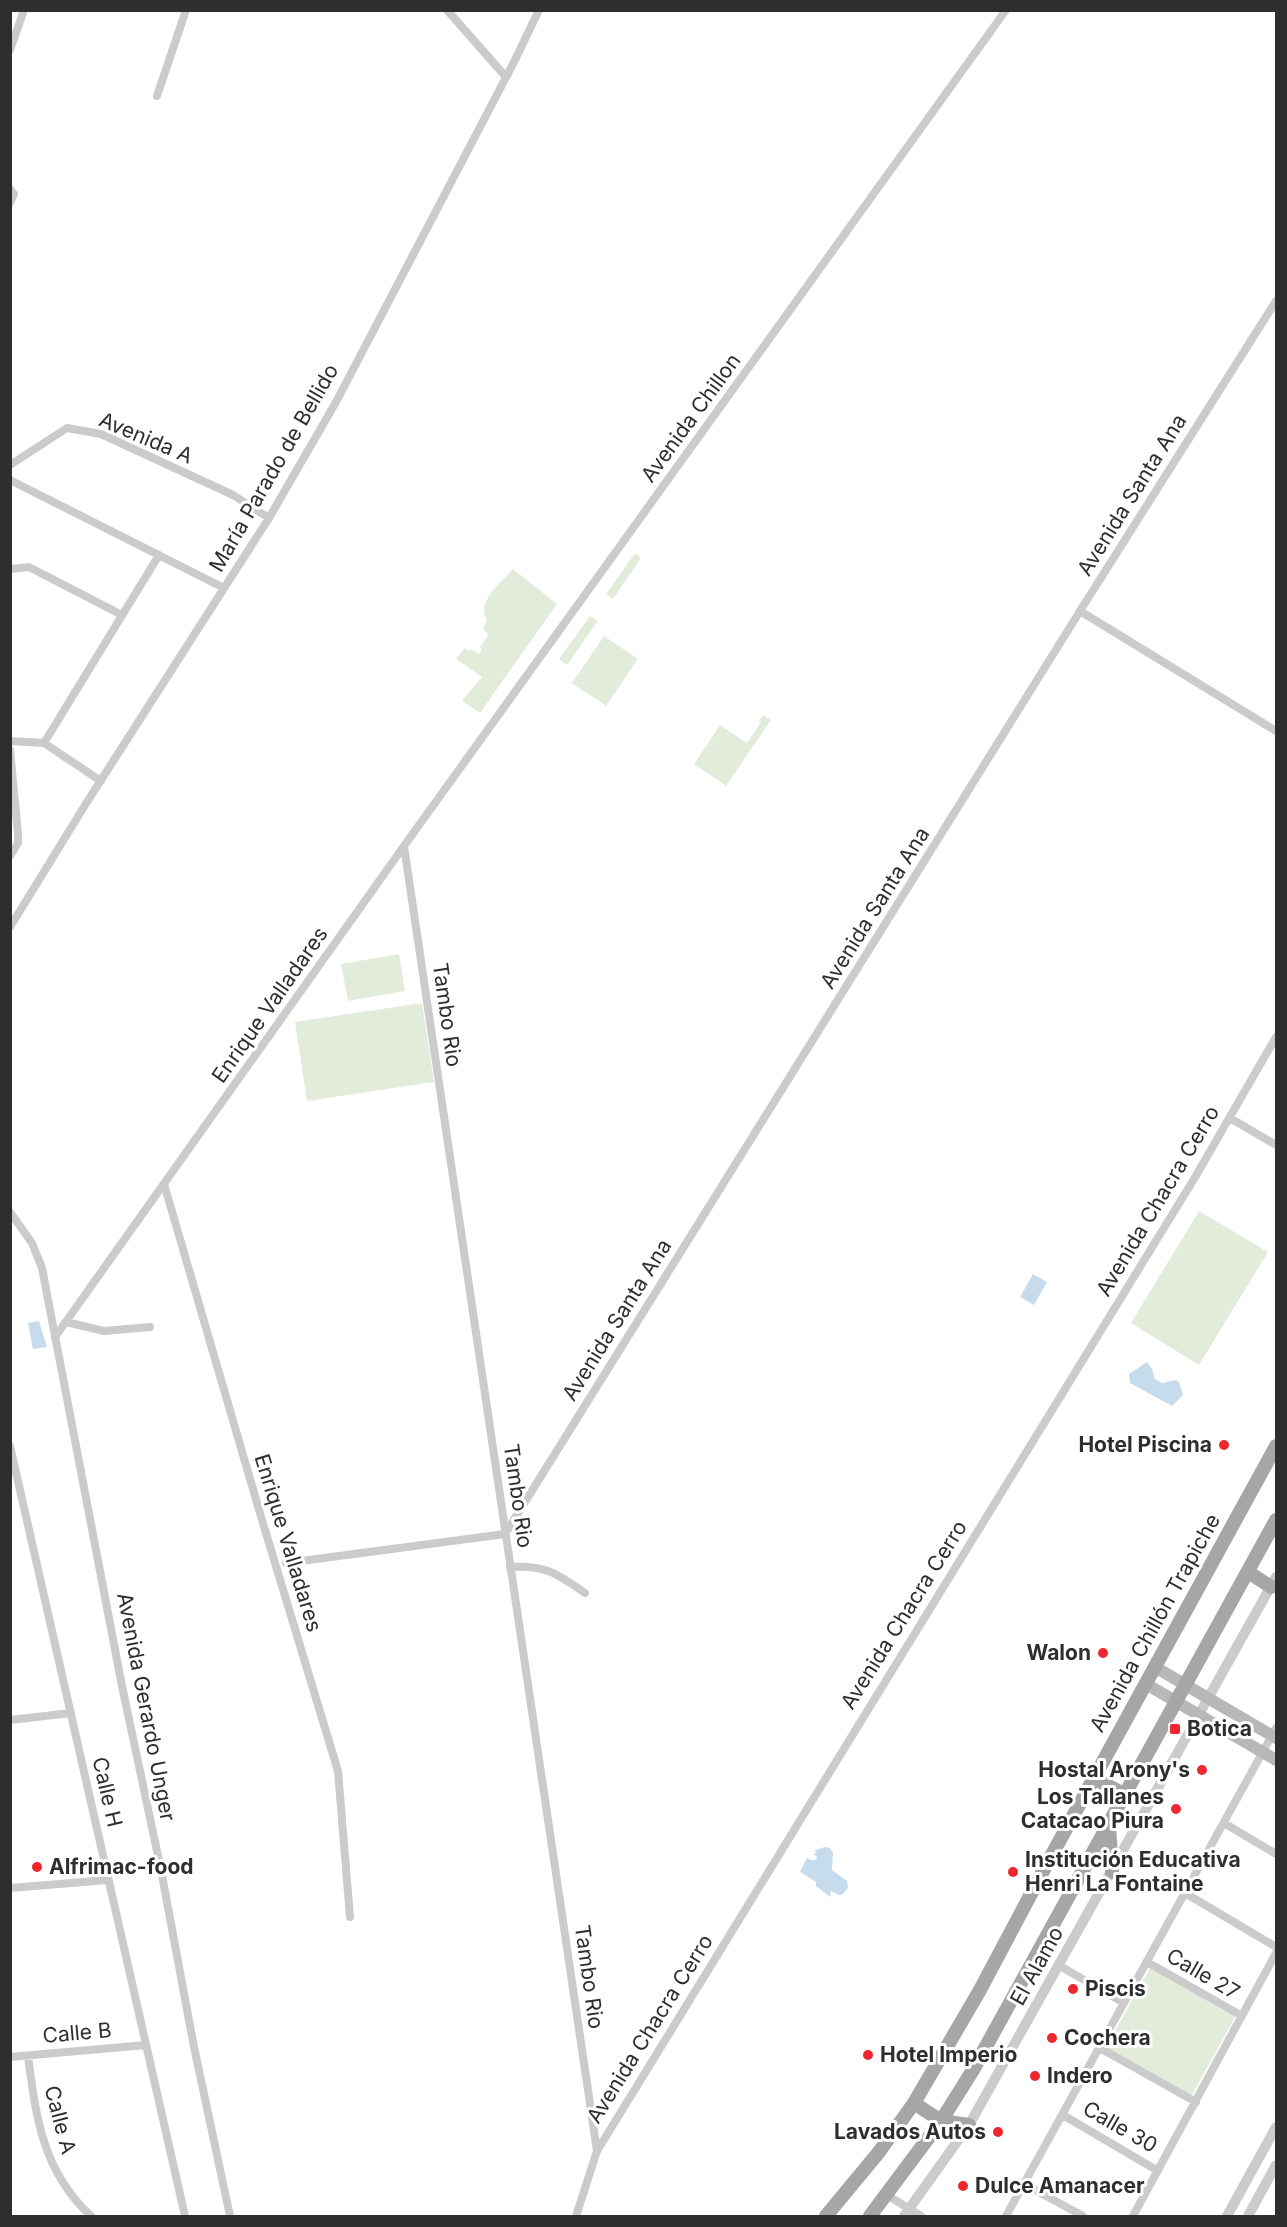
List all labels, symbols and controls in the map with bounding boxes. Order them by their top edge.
street label: Avenida Chillon [636,349,746,487]
street label: María Parado de Bellido [204,359,343,576]
street label: Avenida A [96,407,197,468]
street label: Avenida Santa Ana [1072,409,1191,580]
street label: Avenida Santa Ana [815,822,934,993]
street label: Enrique Valladares [206,922,333,1087]
street label: Tambo Rio [428,961,467,1069]
street label: Avenida Chacra Cerro [1091,1101,1224,1301]
street label: Avenida Santa Ana [557,1234,676,1405]
place label: Hotel Piscina [1078,1432,1212,1457]
marker: Hotel Piscina [1217,1438,1231,1452]
street label: Tambo Rio [499,1442,538,1550]
street label: Enrique Valladares [250,1451,327,1635]
street label: Avenida Chillón Trapiche [1084,1509,1225,1736]
street label: Avenida Chacra Cerro [835,1516,972,1714]
street label: Avenida Gerardo Unger [112,1590,181,1823]
place label: Walon [1027,1640,1091,1665]
marker: Walon [1096,1646,1110,1660]
place label: Botica [1187,1716,1252,1741]
marker: Botica [1168,1722,1182,1736]
street label: Calle H [87,1754,128,1829]
place label: Hostal Arony's [1038,1757,1190,1782]
marker: Hostal Arony's [1195,1763,1209,1777]
place label: Los Tallanes Catacao Piura [1021,1784,1164,1833]
marker: Los Tallanes Catacao Piura [1169,1802,1183,1816]
place label: Institución Educativa Henri La Fontaine [1025,1847,1241,1896]
place label: Alfrimac-food [49,1854,194,1879]
marker: Alfrimac-food [30,1860,44,1874]
marker: Institución Educativa Henri La Fontaine [1006,1865,1020,1879]
street label: El Alamo [1005,1922,1068,2009]
street label: Tambo Rio [570,1923,609,2031]
street label: Avenida Chacra Cerro [581,1930,718,2128]
street label: Calle 27 [1162,1943,1244,2004]
place label: Piscis [1085,1976,1146,2001]
marker: Piscis [1066,1982,1080,1996]
street label: Calle B [41,2017,113,2048]
place label: Cochera [1064,2025,1151,2050]
marker: Cochera [1045,2031,1059,2045]
place label: Hotel Imperio [880,2042,1017,2067]
marker: Hotel Imperio [861,2048,875,2062]
place label: Indero [1047,2063,1113,2088]
marker: Indero [1028,2069,1042,2083]
street label: Calle A [39,2083,82,2157]
street label: Calle 30 [1079,2095,1162,2158]
place label: Lavados Autos [834,2119,986,2144]
marker: Lavados Autos [991,2125,1005,2139]
place label: Dulce Amanacer [975,2173,1145,2198]
marker: Dulce Amanacer [956,2179,970,2193]

